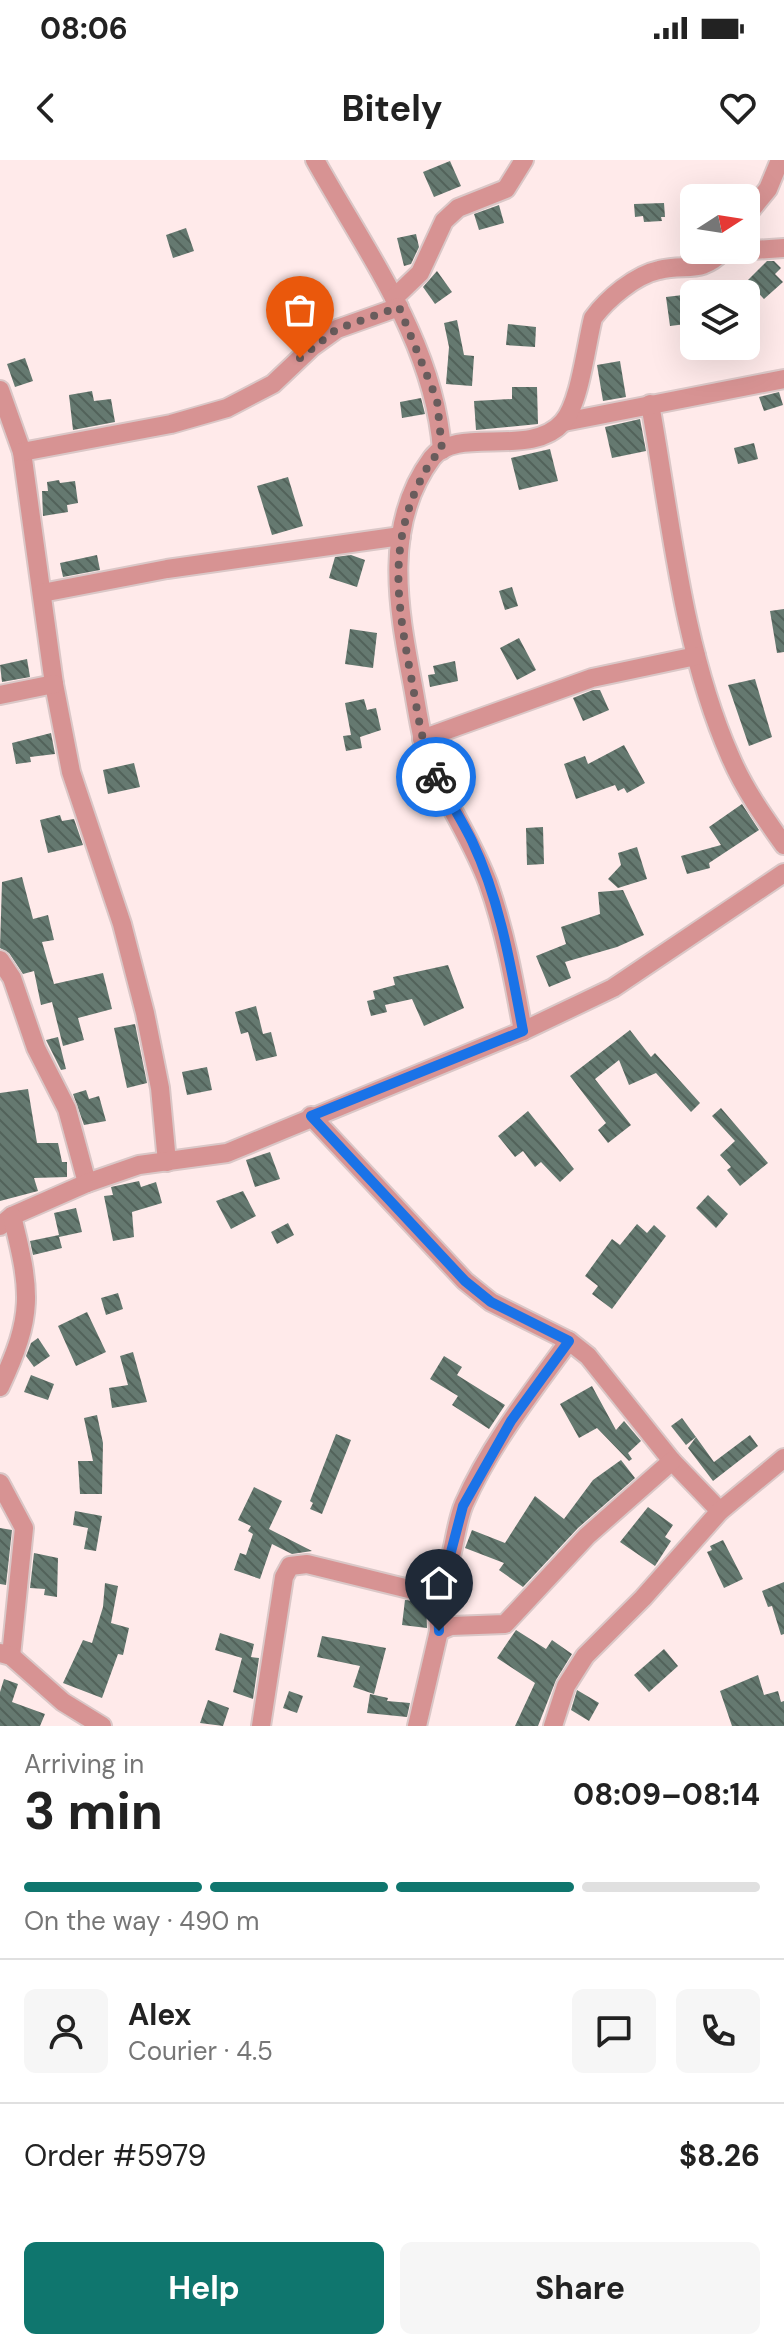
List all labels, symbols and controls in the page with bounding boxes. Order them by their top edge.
text: 08:06 [40,9,128,48]
text: Bitely [342,85,443,132]
icon: back [24,86,68,130]
icon: heart [716,86,760,130]
north arrow [680,184,760,264]
map controls [680,184,760,360]
pin [266,276,334,358]
button: layers [680,280,760,360]
icon: bag [278,288,322,332]
courier [396,737,476,817]
icon: bike [414,755,458,799]
pin [405,1549,473,1631]
icon: home [417,1561,461,1605]
text: Arriving in [24,1747,144,1781]
text: 08:09–08:14 [573,1775,760,1814]
text: 3 min [24,1777,163,1845]
text: On the way · 490 m [24,1904,259,1938]
button: person [24,1989,108,2073]
button: chat [572,1989,656,2073]
button: phone [676,1989,760,2073]
text: Alex [128,1995,191,2034]
text: Courier · 4.5 [128,2034,273,2068]
text: Order #5979 [24,2136,206,2175]
text: $8.26 [679,2136,760,2175]
button: Help [24,2242,384,2334]
button: Share [400,2242,760,2334]

